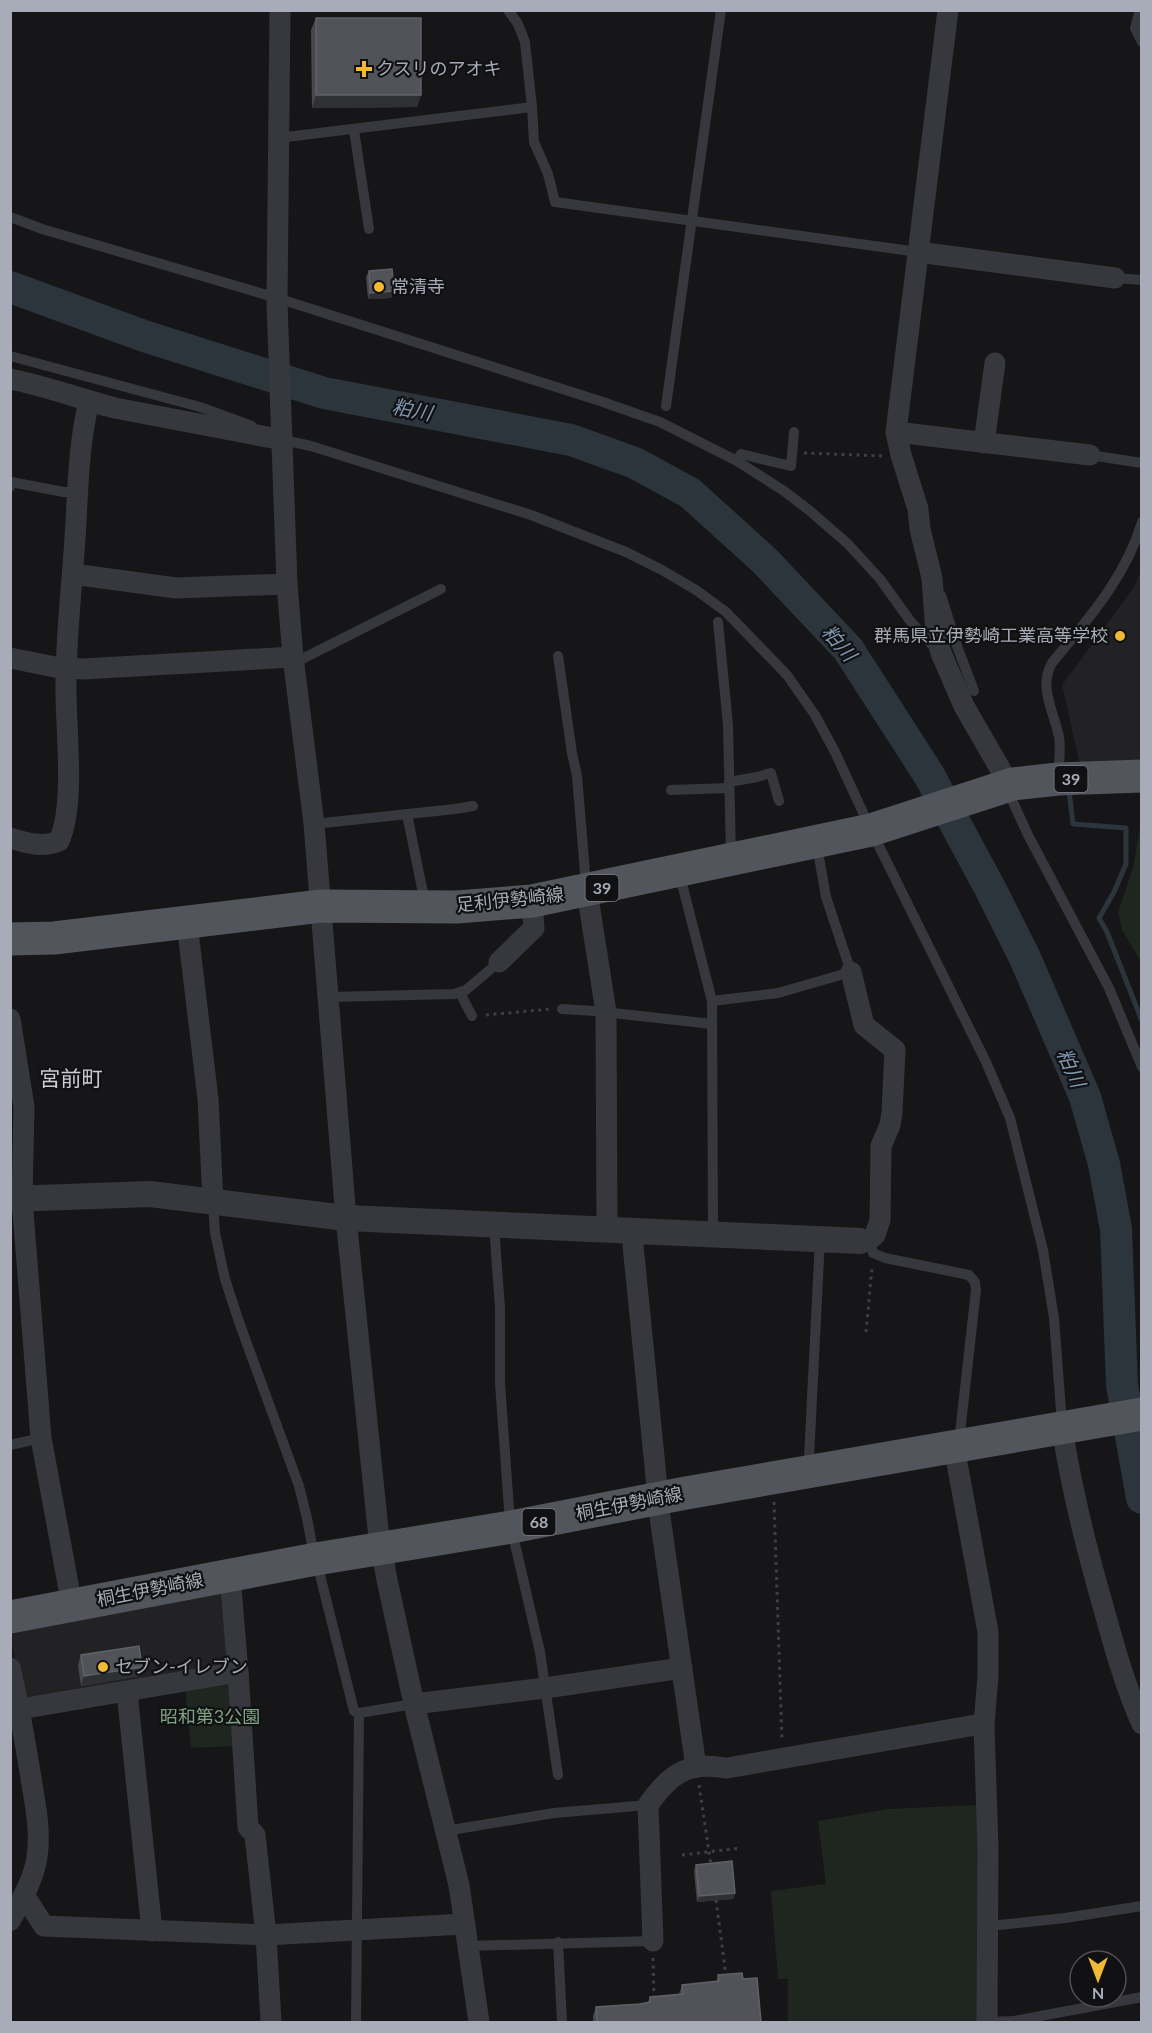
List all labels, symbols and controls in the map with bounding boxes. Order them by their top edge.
place label: クスリのアオキ [376,57,501,79]
marker: クスリのアオキ [357,62,371,76]
place label: 常清寺 [391,275,445,297]
marker: 常清寺 [372,280,386,294]
water label: 粕川 [390,393,436,425]
water label: 粕川 [818,619,863,667]
place label: 群馬県立伊勢崎工業高等学校 [874,624,1108,646]
marker: 群馬県立伊勢崎工業高等学校 [1113,629,1127,643]
road number: 39 [1054,766,1088,792]
road number: 39 [586,875,618,901]
street label: 足利伊勢崎線 [455,882,565,916]
water label: 粕川 [1053,1044,1092,1093]
district label: 宮前町 [40,1065,103,1090]
street label: 桐生伊勢崎線 [574,1482,684,1524]
road number: 68 [522,1509,556,1535]
street label: 桐生伊勢崎線 [95,1568,205,1610]
place label: セブン-イレブン [115,1655,248,1677]
marker: セブン-イレブン [96,1660,110,1674]
park label: 昭和第3公園 [160,1705,260,1727]
north arrow [1068,1949,1128,2009]
text: N [1092,1985,1104,2004]

